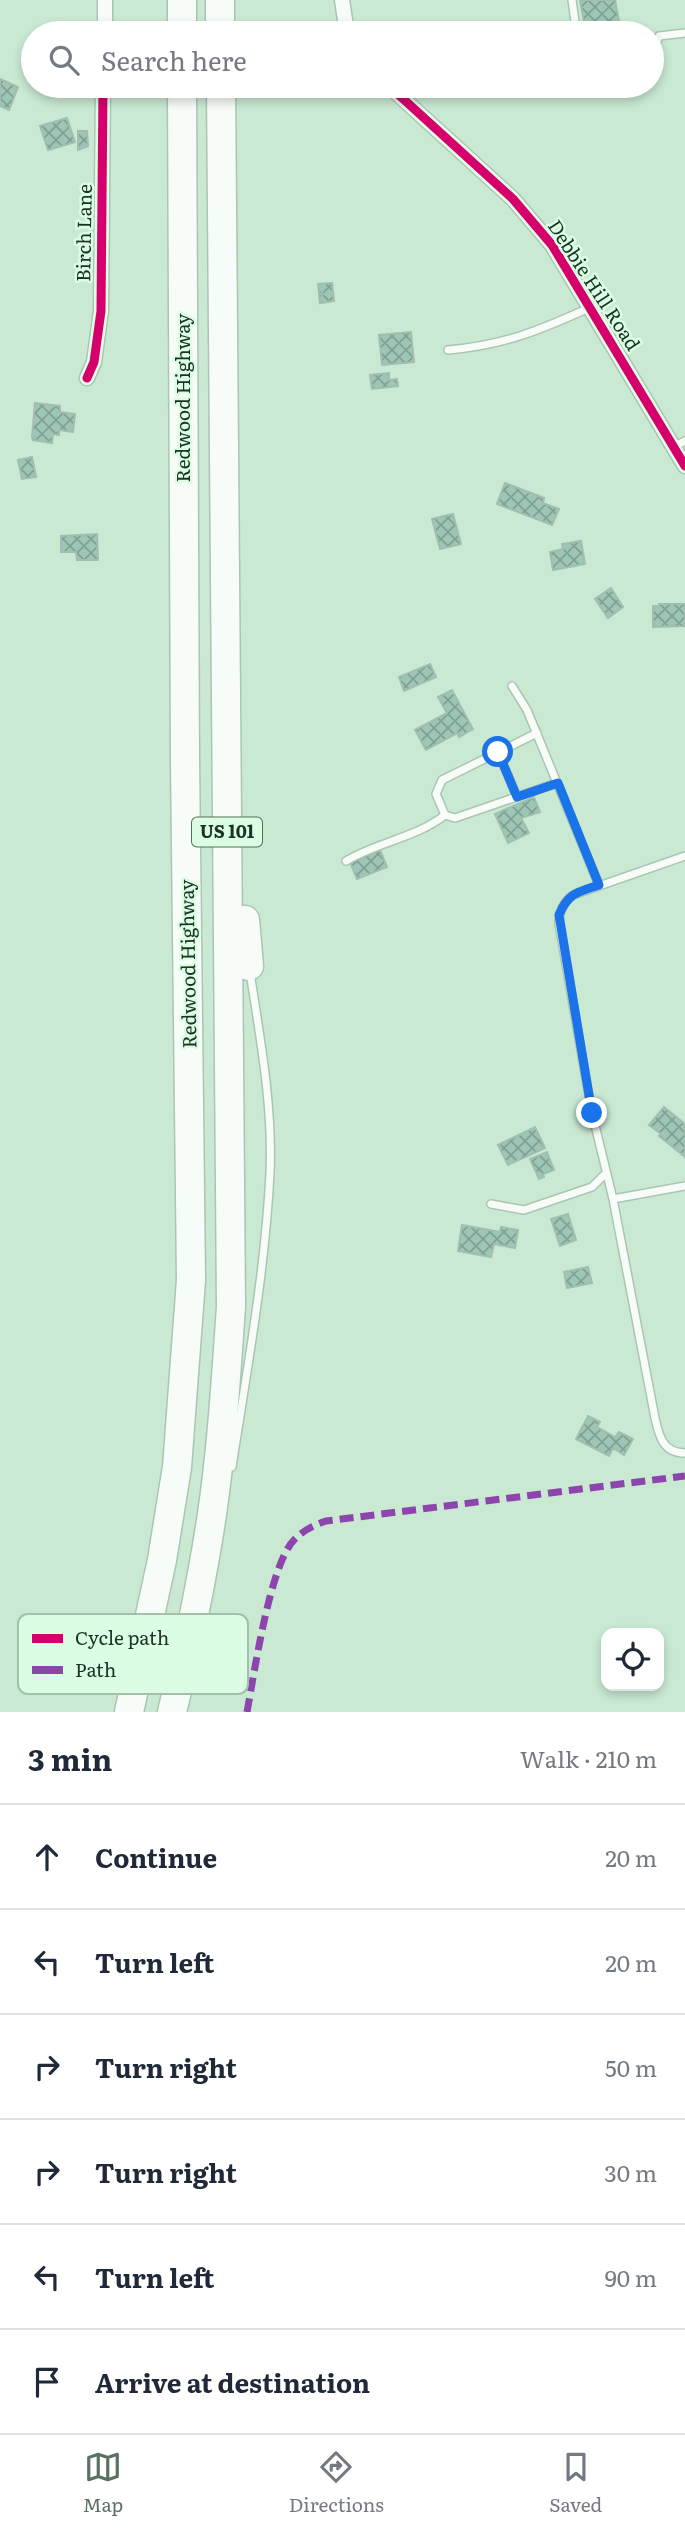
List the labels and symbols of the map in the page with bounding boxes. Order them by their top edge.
street label: Birch Lane [68,184,98,282]
street label: Debbie Hill Road [542,213,648,356]
street label: Redwood Highway [168,313,196,483]
route start [482,736,513,767]
road number: US 101 [192,818,262,846]
street label: Redwood Highway [172,879,202,1049]
route end [576,1097,607,1128]
legend [18,1614,248,1694]
text: Cycle path [75,1623,169,1651]
text: Path [75,1655,116,1683]

